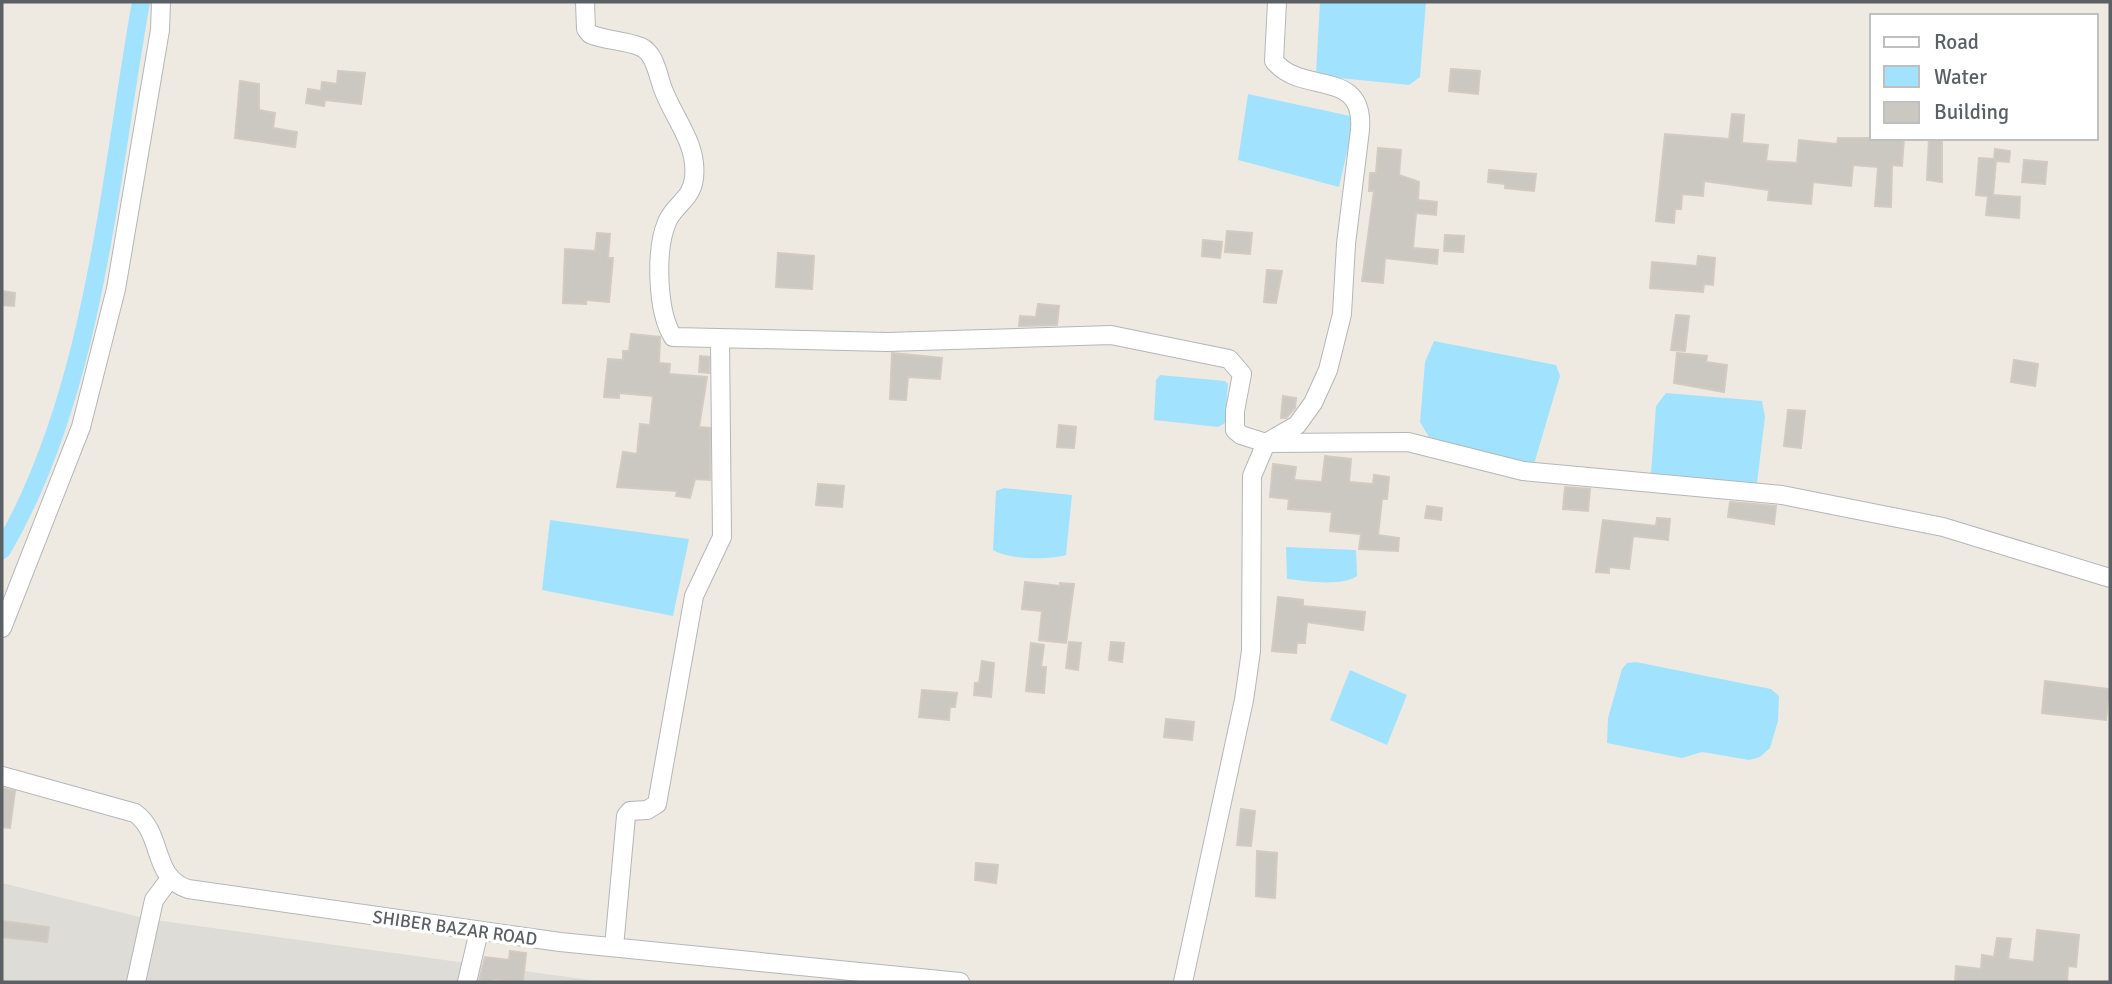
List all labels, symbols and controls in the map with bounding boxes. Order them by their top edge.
legend [1870,14,2098,140]
text: Road [1934,29,1979,55]
text: Water [1934,64,1987,90]
text: Building [1934,99,2009,125]
street label: SHIBER BAZAR ROAD [371,906,539,950]

